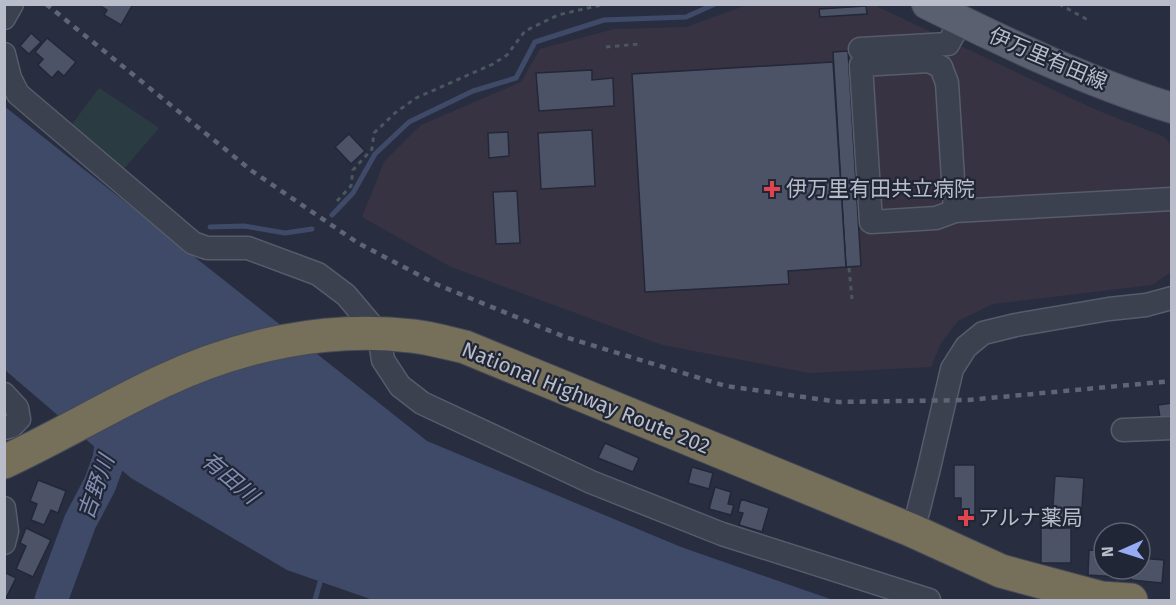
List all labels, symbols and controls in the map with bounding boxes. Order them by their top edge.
street label: 伊万里有田線 [985,22,1111,96]
place label: 伊万里有田共立病院 [786,176,975,202]
marker: 伊万里有田共立病院 [763,180,781,198]
street label: National Highway Route 202 [458,336,714,460]
water label: 有田川 [196,446,265,511]
water label: 吉野川 [72,450,121,523]
place label: アルナ薬局 [978,505,1083,531]
marker: アルナ薬局 [959,511,973,525]
north arrow [1092,521,1152,581]
text: N [1098,546,1117,558]

